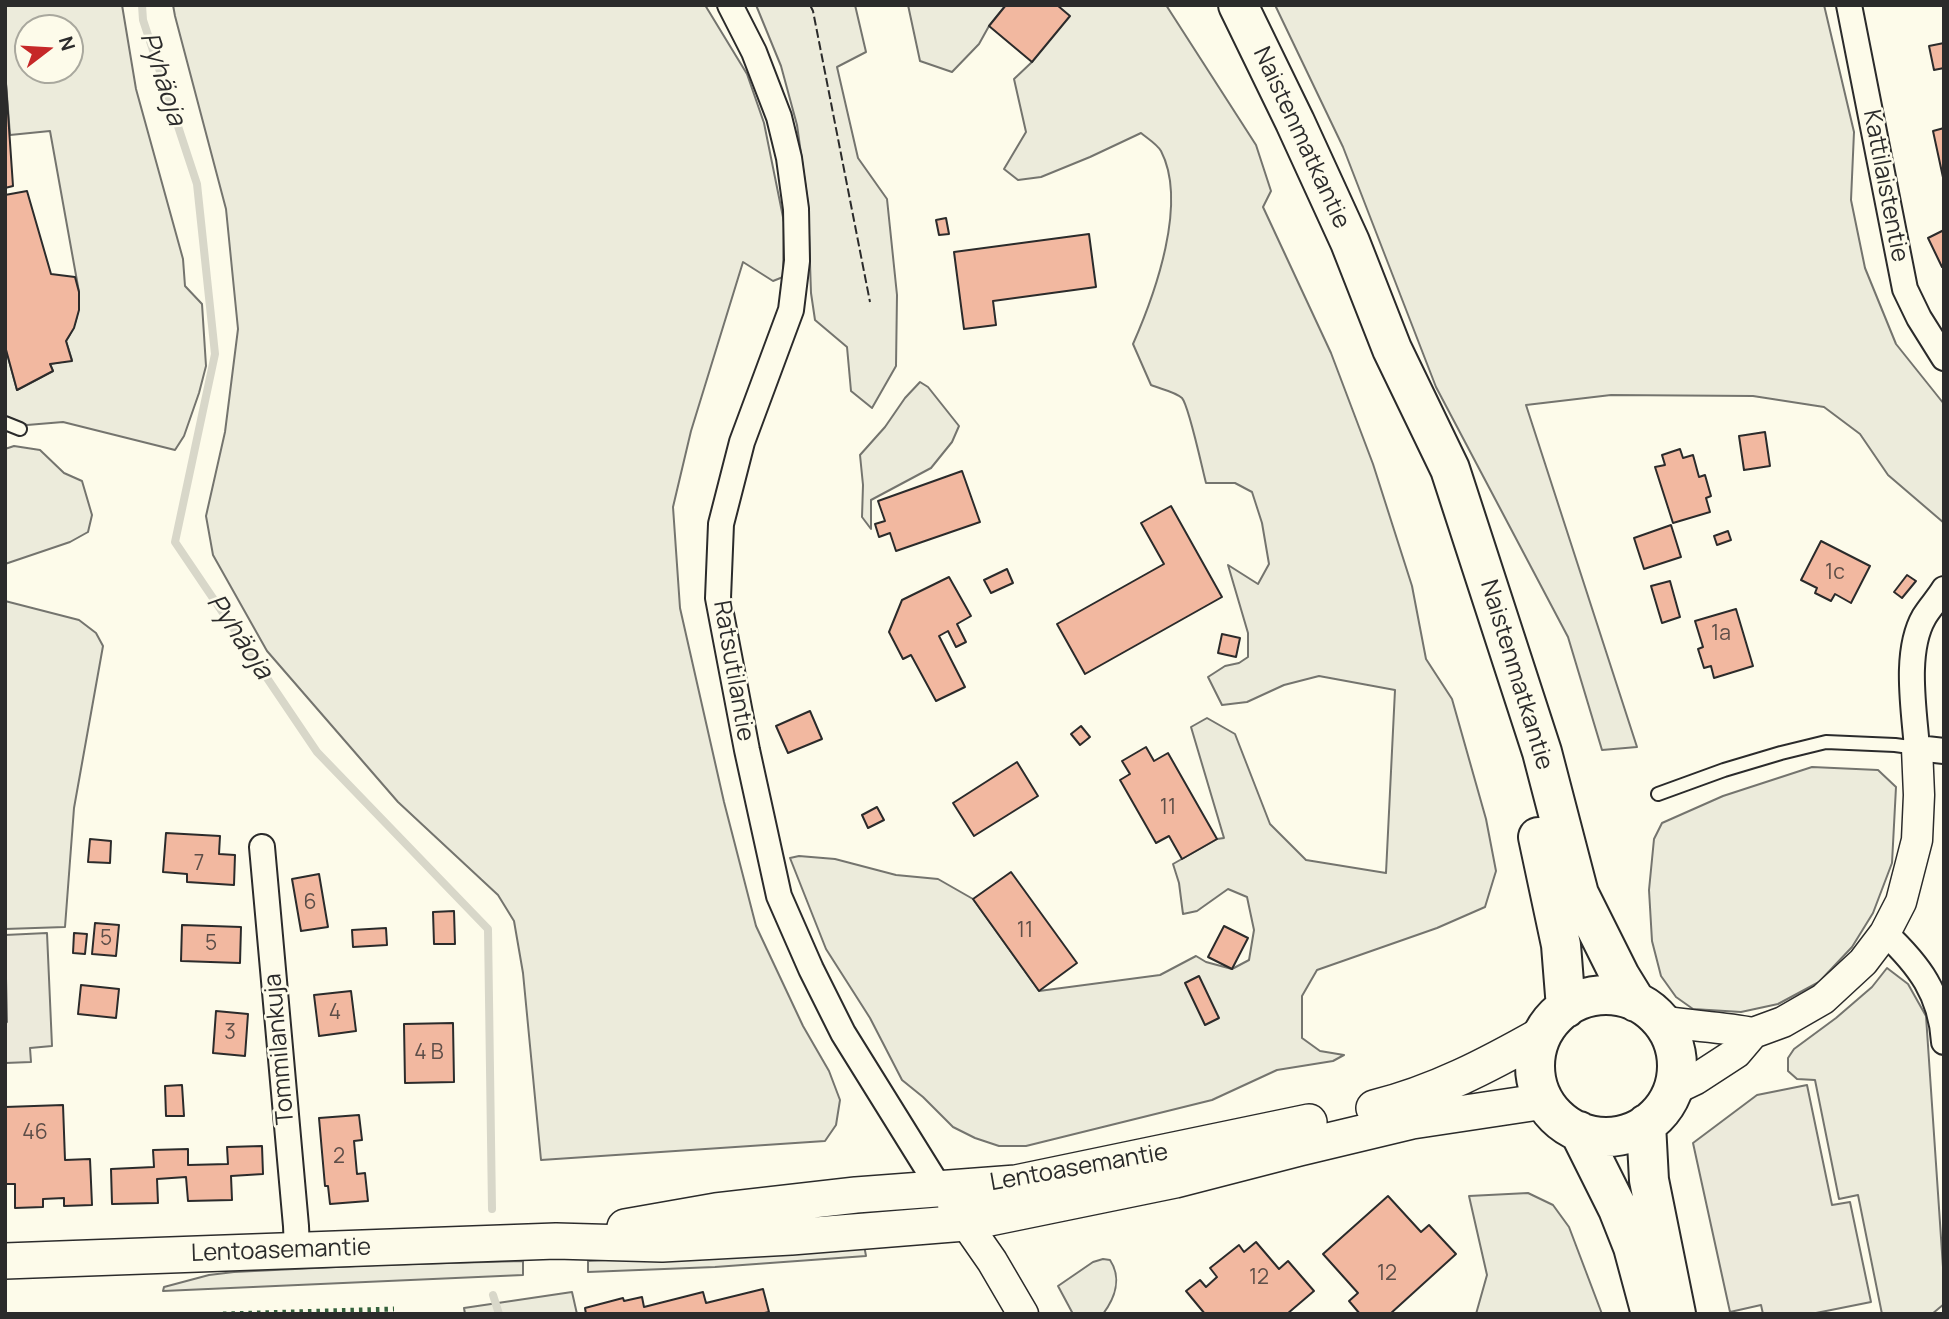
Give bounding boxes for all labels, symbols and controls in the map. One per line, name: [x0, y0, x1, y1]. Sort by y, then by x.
north arrow: [14, 14, 84, 84]
water label: Pyhäoja: [132, 29, 192, 129]
text: N: [53, 33, 82, 54]
street label: Naistenmatkantie: [1246, 43, 1356, 233]
street label: Kattilaistentie: [1856, 107, 1914, 265]
house number: 1c: [1825, 560, 1845, 586]
street label: Naistenmatkantie: [1473, 577, 1559, 773]
water label: Pyhäoja: [199, 589, 279, 685]
street label: Ratsutilantie: [706, 598, 760, 744]
house number: 1a: [1711, 621, 1731, 647]
house number: 11: [1160, 795, 1176, 821]
house number: 7: [194, 851, 204, 877]
house number: 6: [303, 890, 317, 916]
house number: 11: [1017, 918, 1033, 944]
house number: 5: [100, 926, 112, 952]
house number: 5: [205, 931, 217, 957]
street label: Tommilankuja: [259, 972, 301, 1126]
house number: 4: [329, 1000, 341, 1026]
house number: 3: [224, 1020, 236, 1046]
house number: 4 B: [414, 1040, 444, 1066]
house number: 46: [22, 1120, 48, 1146]
street label: Lentoasemantie: [988, 1138, 1170, 1198]
house number: 2: [333, 1144, 345, 1170]
street label: Lentoasemantie: [190, 1233, 372, 1269]
house number: 12: [1377, 1261, 1397, 1287]
house number: 12: [1249, 1265, 1269, 1291]

